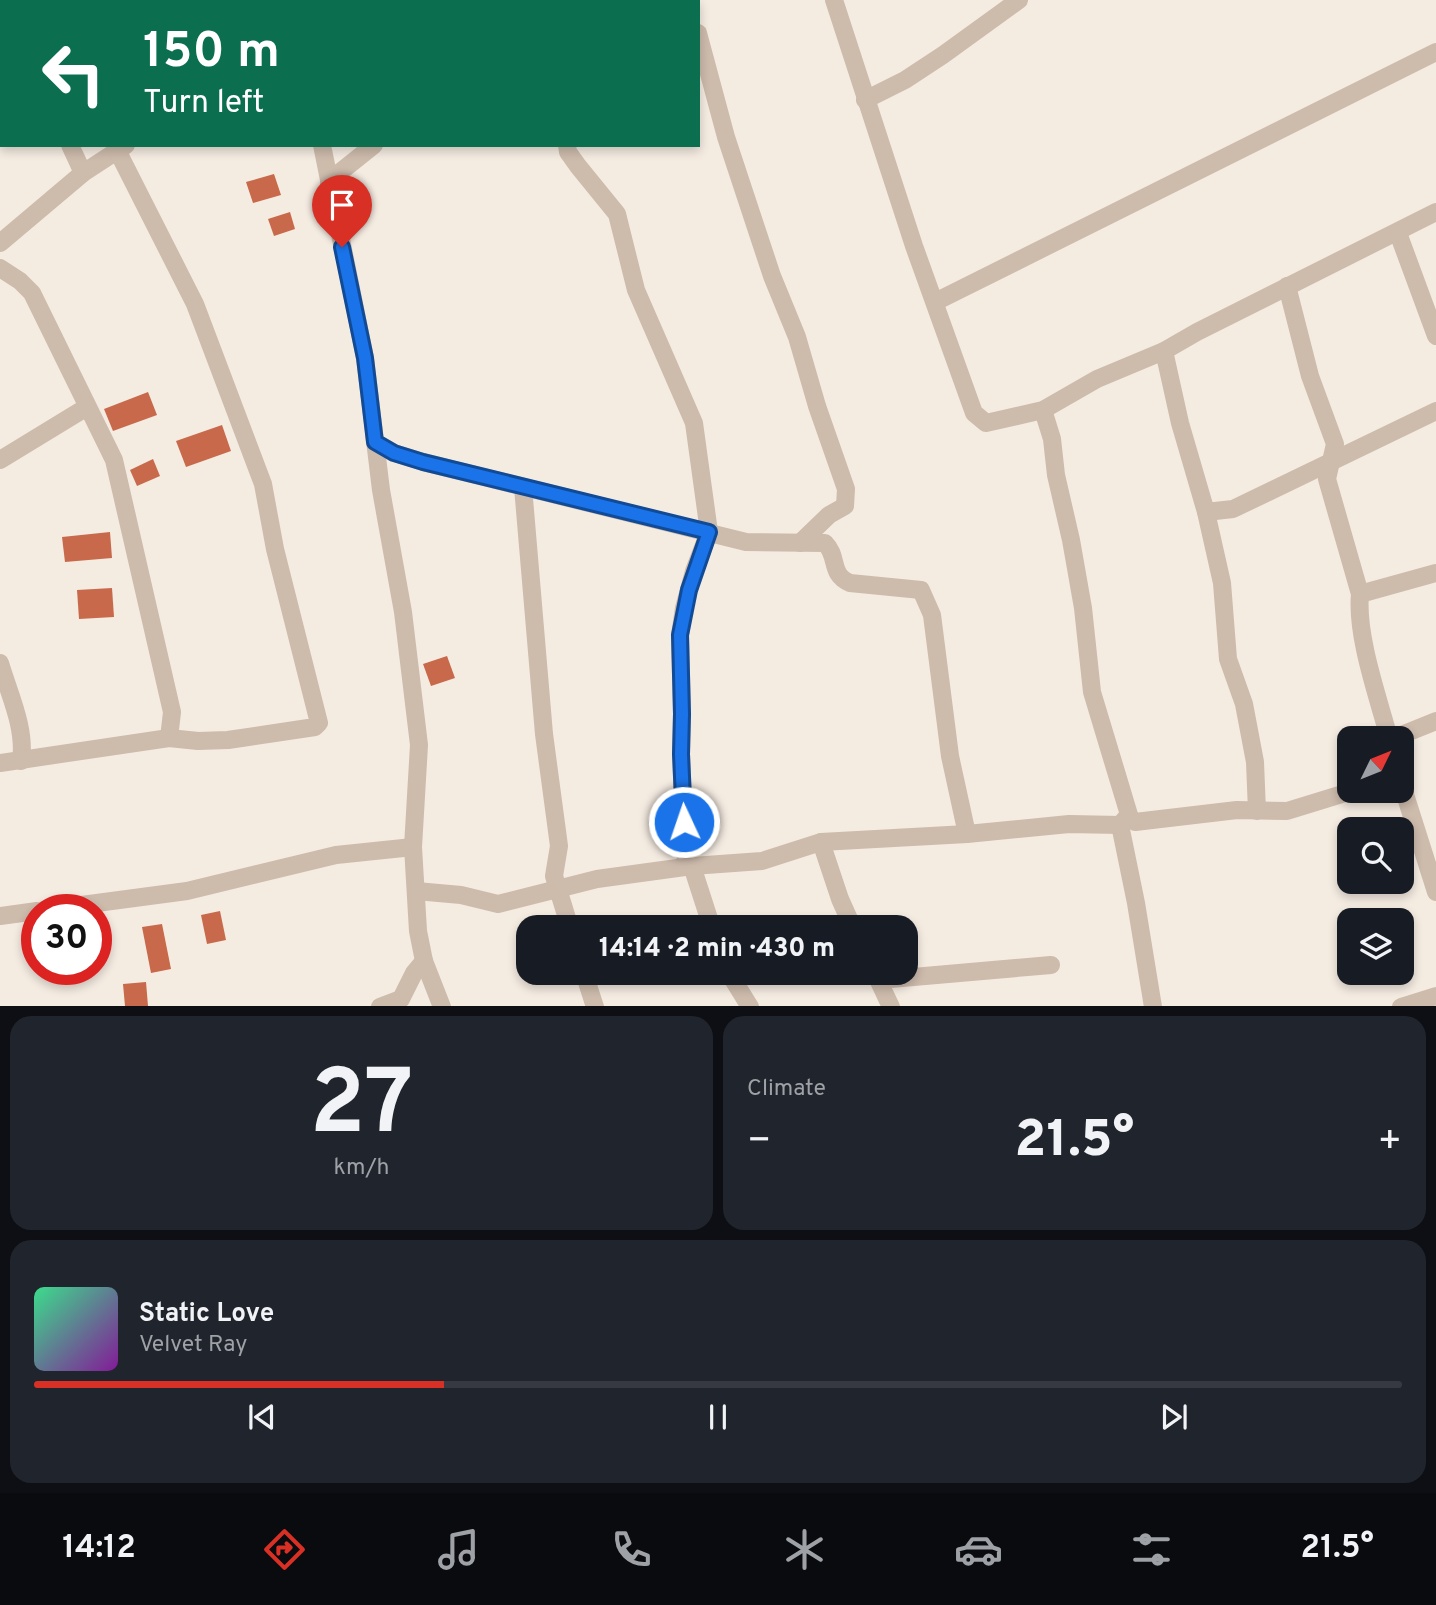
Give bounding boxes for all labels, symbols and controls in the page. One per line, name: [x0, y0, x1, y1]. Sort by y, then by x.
text: 150 m: [143, 23, 280, 85]
icon: left: [28, 28, 119, 119]
text: Turn left: [143, 84, 264, 124]
pin: [312, 175, 372, 247]
icon: arrive: [323, 186, 361, 224]
north arrow: [1337, 726, 1414, 803]
map controls: [1337, 726, 1414, 985]
position arrow: [647, 785, 721, 859]
button: search: [1337, 817, 1414, 894]
speed limit sign: 30: [21, 894, 112, 985]
button: layers: [1337, 908, 1414, 985]
text: 14:14 · 2 min · 430 m: [599, 933, 835, 966]
text: 27: [310, 1051, 413, 1166]
text: Climate: [747, 1075, 826, 1104]
text: 21.5°: [1015, 1109, 1134, 1175]
text: −: [747, 1118, 772, 1167]
text: +: [1377, 1118, 1402, 1167]
text: km/h: [334, 1154, 389, 1183]
text: Static Love: [139, 1298, 274, 1331]
text: Velvet Ray: [139, 1331, 247, 1360]
icon: previous: [243, 1398, 281, 1436]
icon: pause: [699, 1398, 737, 1436]
icon: next: [1155, 1398, 1193, 1436]
icon: directions: [260, 1525, 309, 1574]
icon: music: [434, 1525, 483, 1574]
icon: phone: [607, 1525, 656, 1574]
icon: climate: [780, 1525, 829, 1574]
icon: car: [954, 1525, 1003, 1574]
icon: filters: [1127, 1525, 1176, 1574]
text: 14:12: [62, 1529, 136, 1569]
text: 21.5°: [1301, 1529, 1374, 1569]

